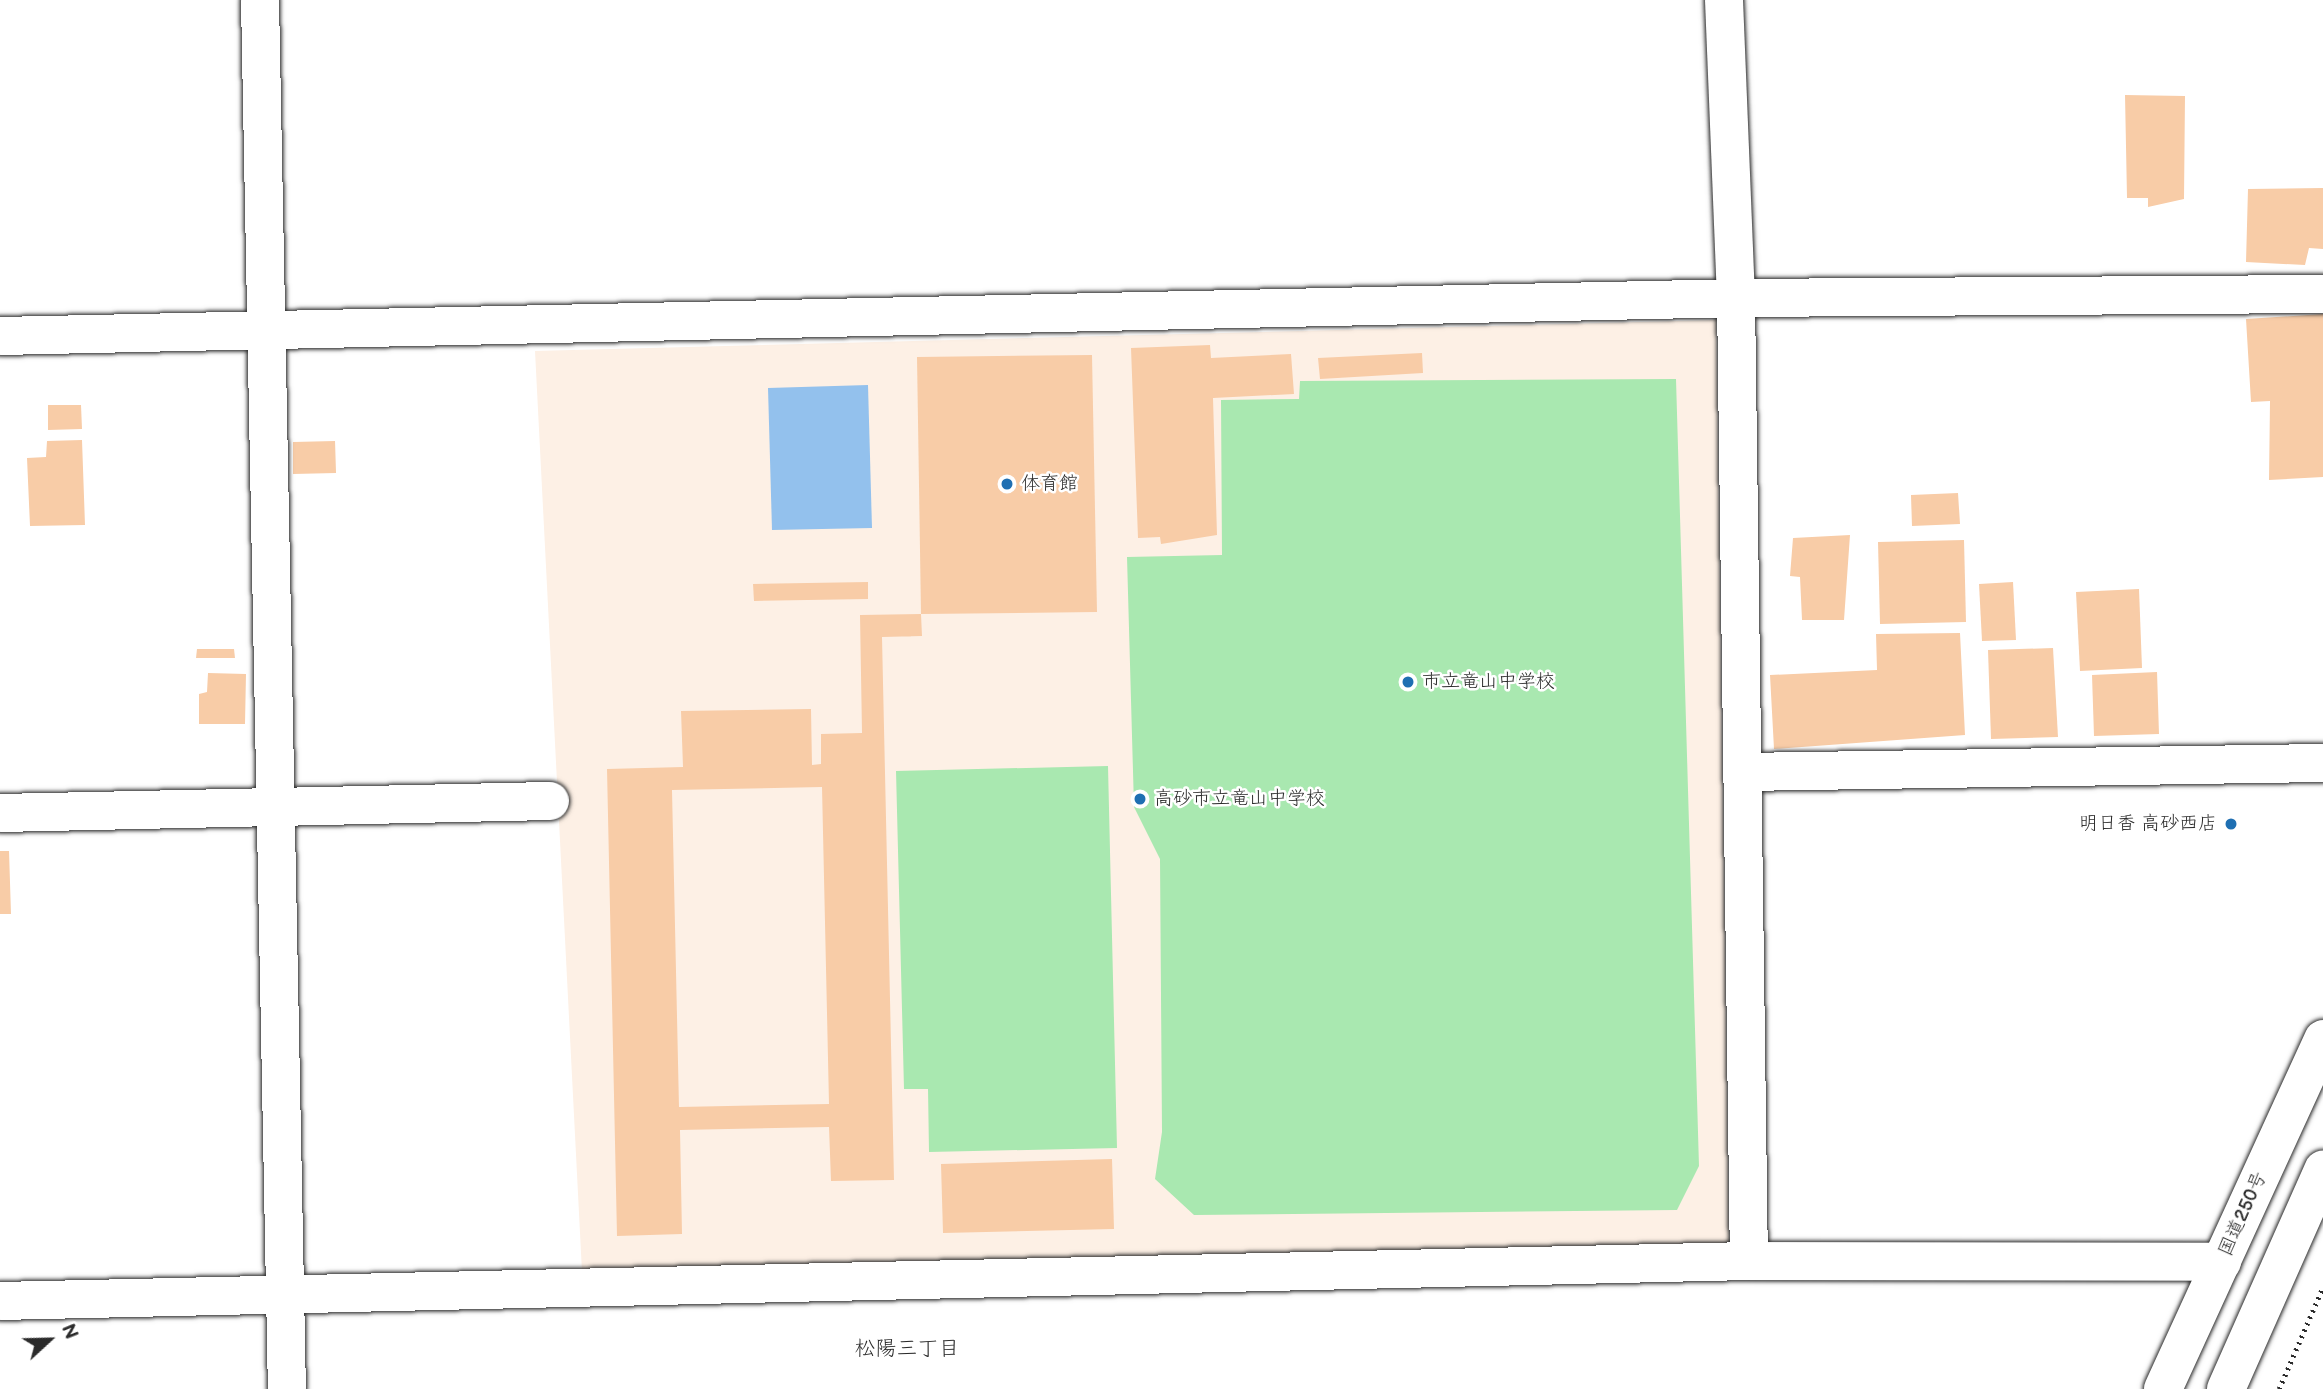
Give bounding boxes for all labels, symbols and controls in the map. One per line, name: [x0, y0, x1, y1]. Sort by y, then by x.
place label: 体育館: [1021, 473, 1078, 495]
marker: 体育館: [999, 476, 1015, 492]
place label: 市立竜山中学校: [1422, 671, 1555, 693]
marker: 市立竜山中学校: [1400, 674, 1416, 690]
place label: 高砂市立竜山中学校: [1154, 788, 1325, 810]
marker: 高砂市立竜山中学校: [1132, 791, 1148, 807]
place label: 明日香 高砂西店: [2079, 813, 2217, 835]
marker: 明日香 高砂西店: [2223, 816, 2239, 832]
street label: 国道250号: [2214, 1168, 2272, 1260]
north arrow: [14, 1305, 84, 1375]
text: N: [56, 1321, 82, 1343]
district label: 松陽三丁目: [855, 1336, 959, 1362]

